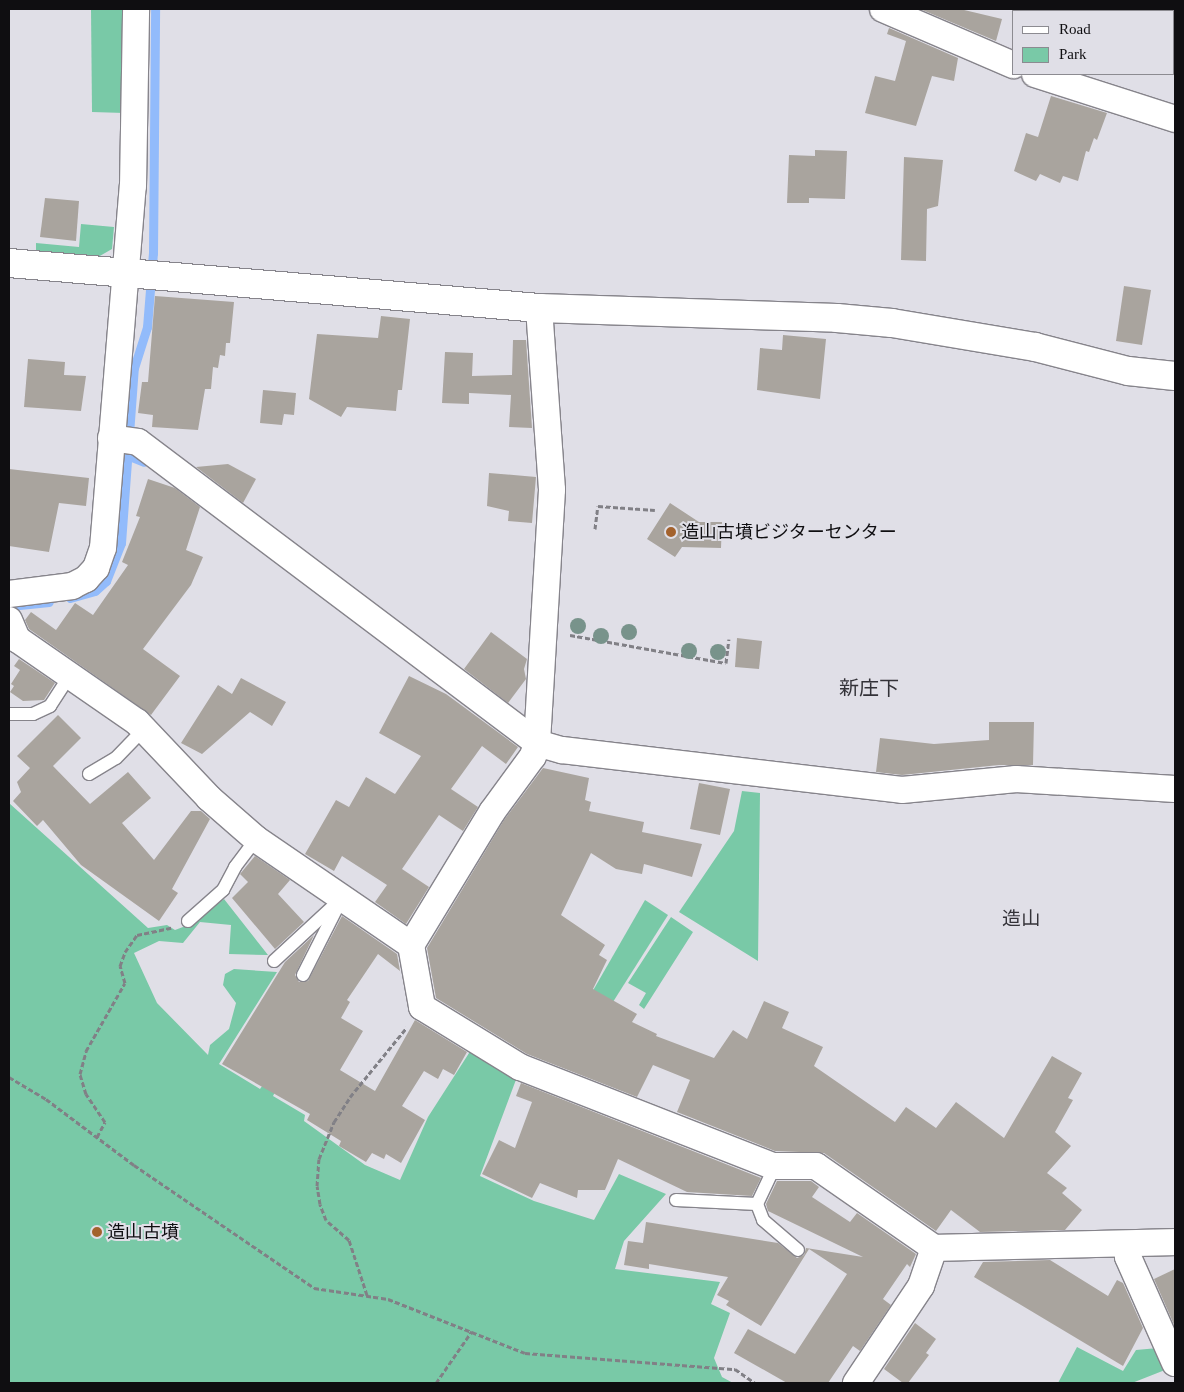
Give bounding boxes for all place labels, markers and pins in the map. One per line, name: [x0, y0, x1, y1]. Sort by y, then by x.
place label: 造山古墳ビジターセンター: [681, 521, 897, 543]
marker: 造山古墳ビジターセンター: [665, 526, 677, 538]
place label: 造山古墳: [107, 1221, 179, 1243]
marker: 造山古墳: [91, 1226, 103, 1238]

